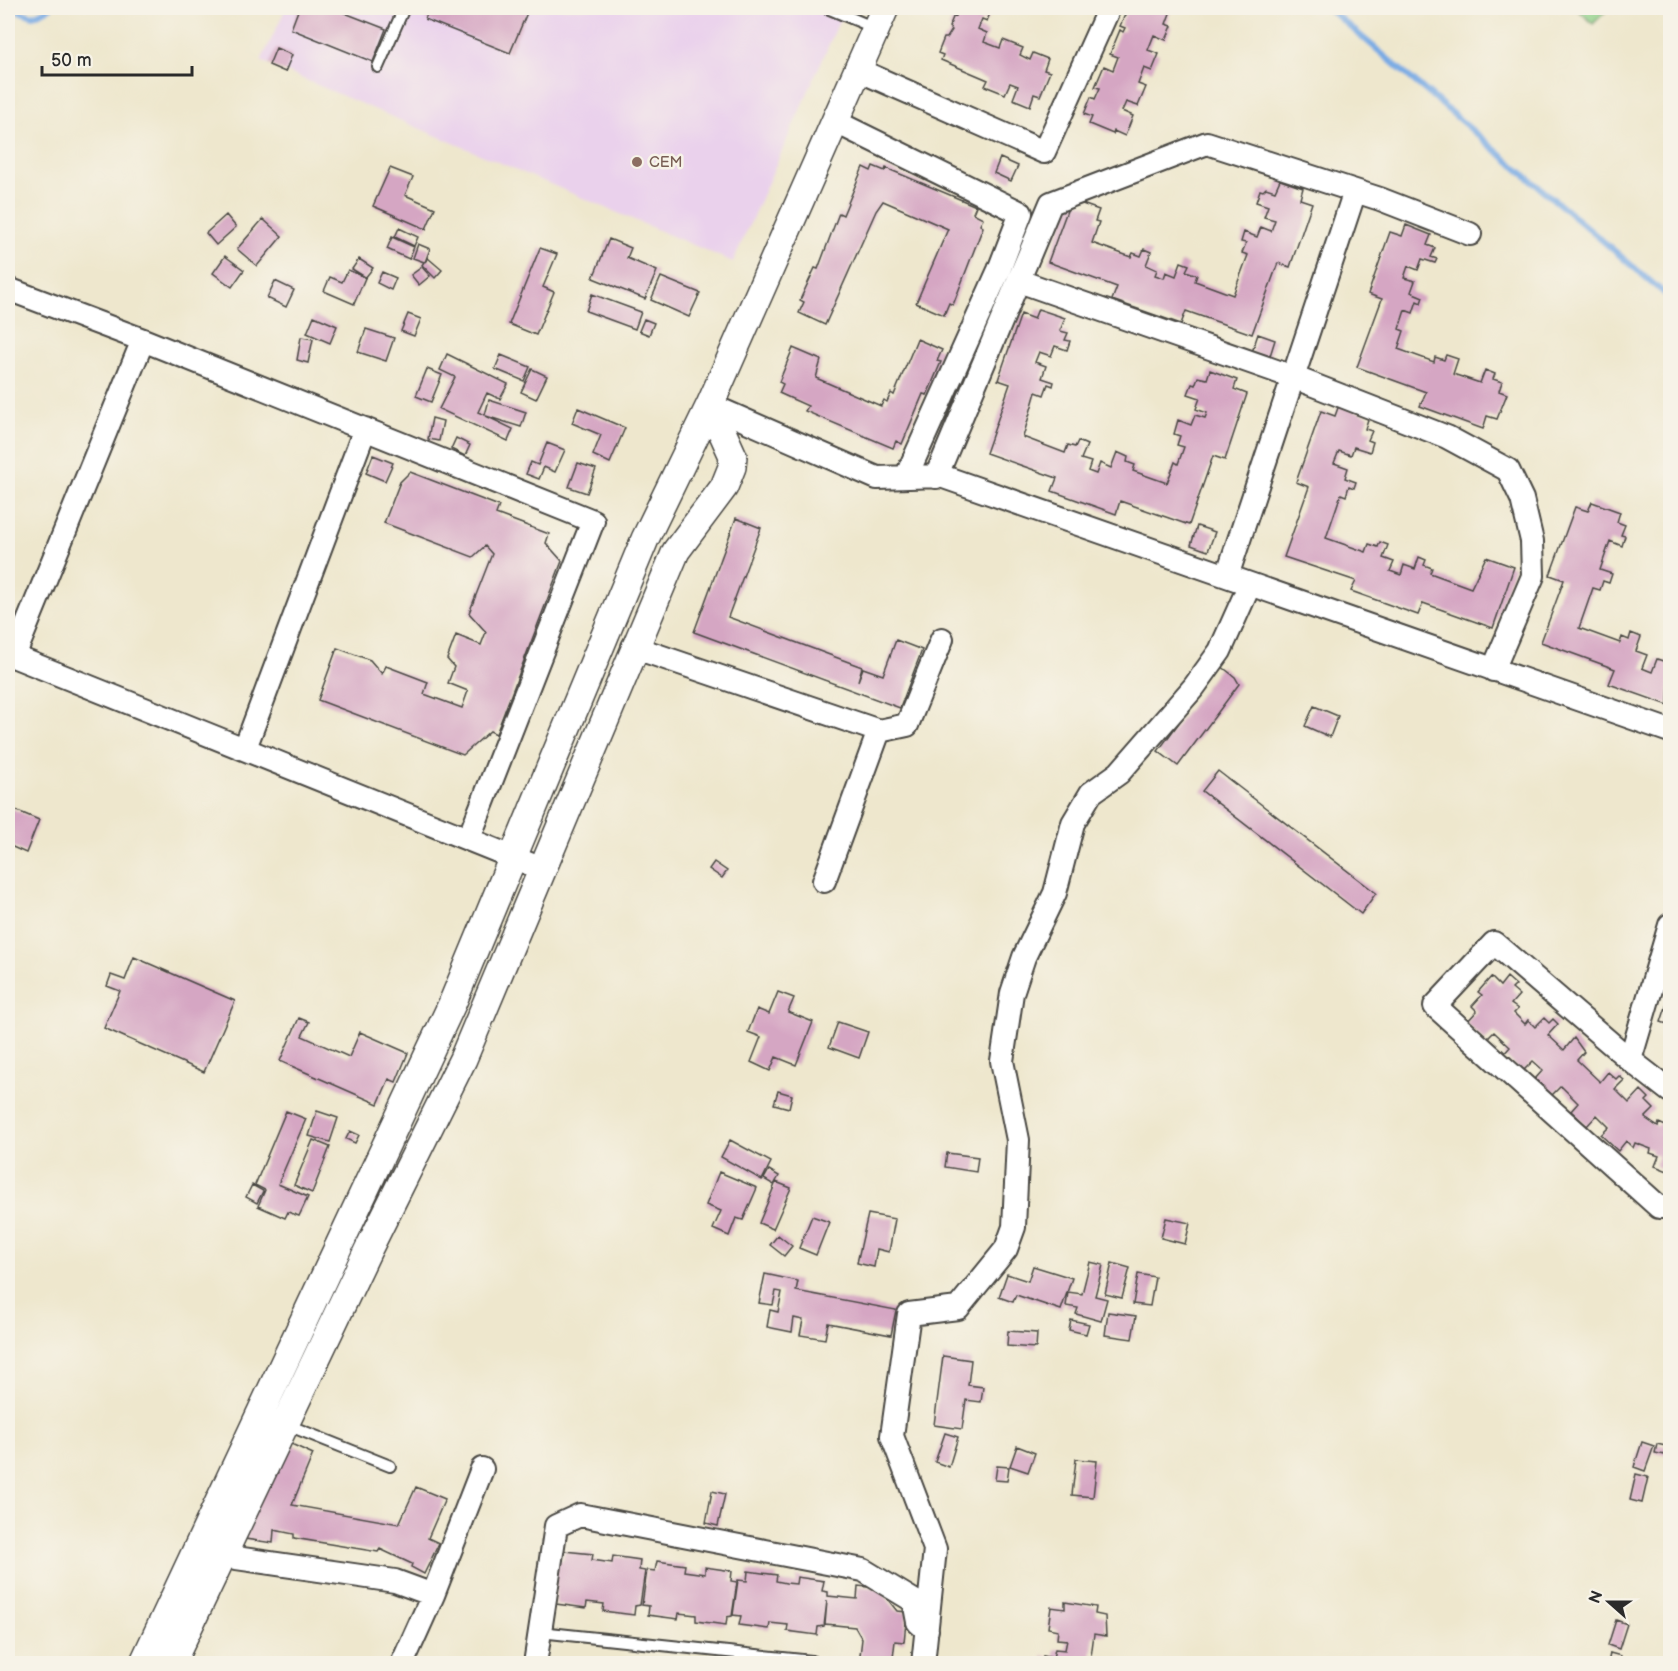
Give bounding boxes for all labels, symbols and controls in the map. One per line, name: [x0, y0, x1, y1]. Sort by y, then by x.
scale bar: [42, 39, 192, 77]
text: 50 m: [51, 50, 92, 71]
place label: CEM: [649, 153, 683, 172]
marker: CEM: [630, 155, 644, 169]
north arrow: [1579, 1572, 1639, 1632]
text: N: [1585, 1588, 1607, 1606]

